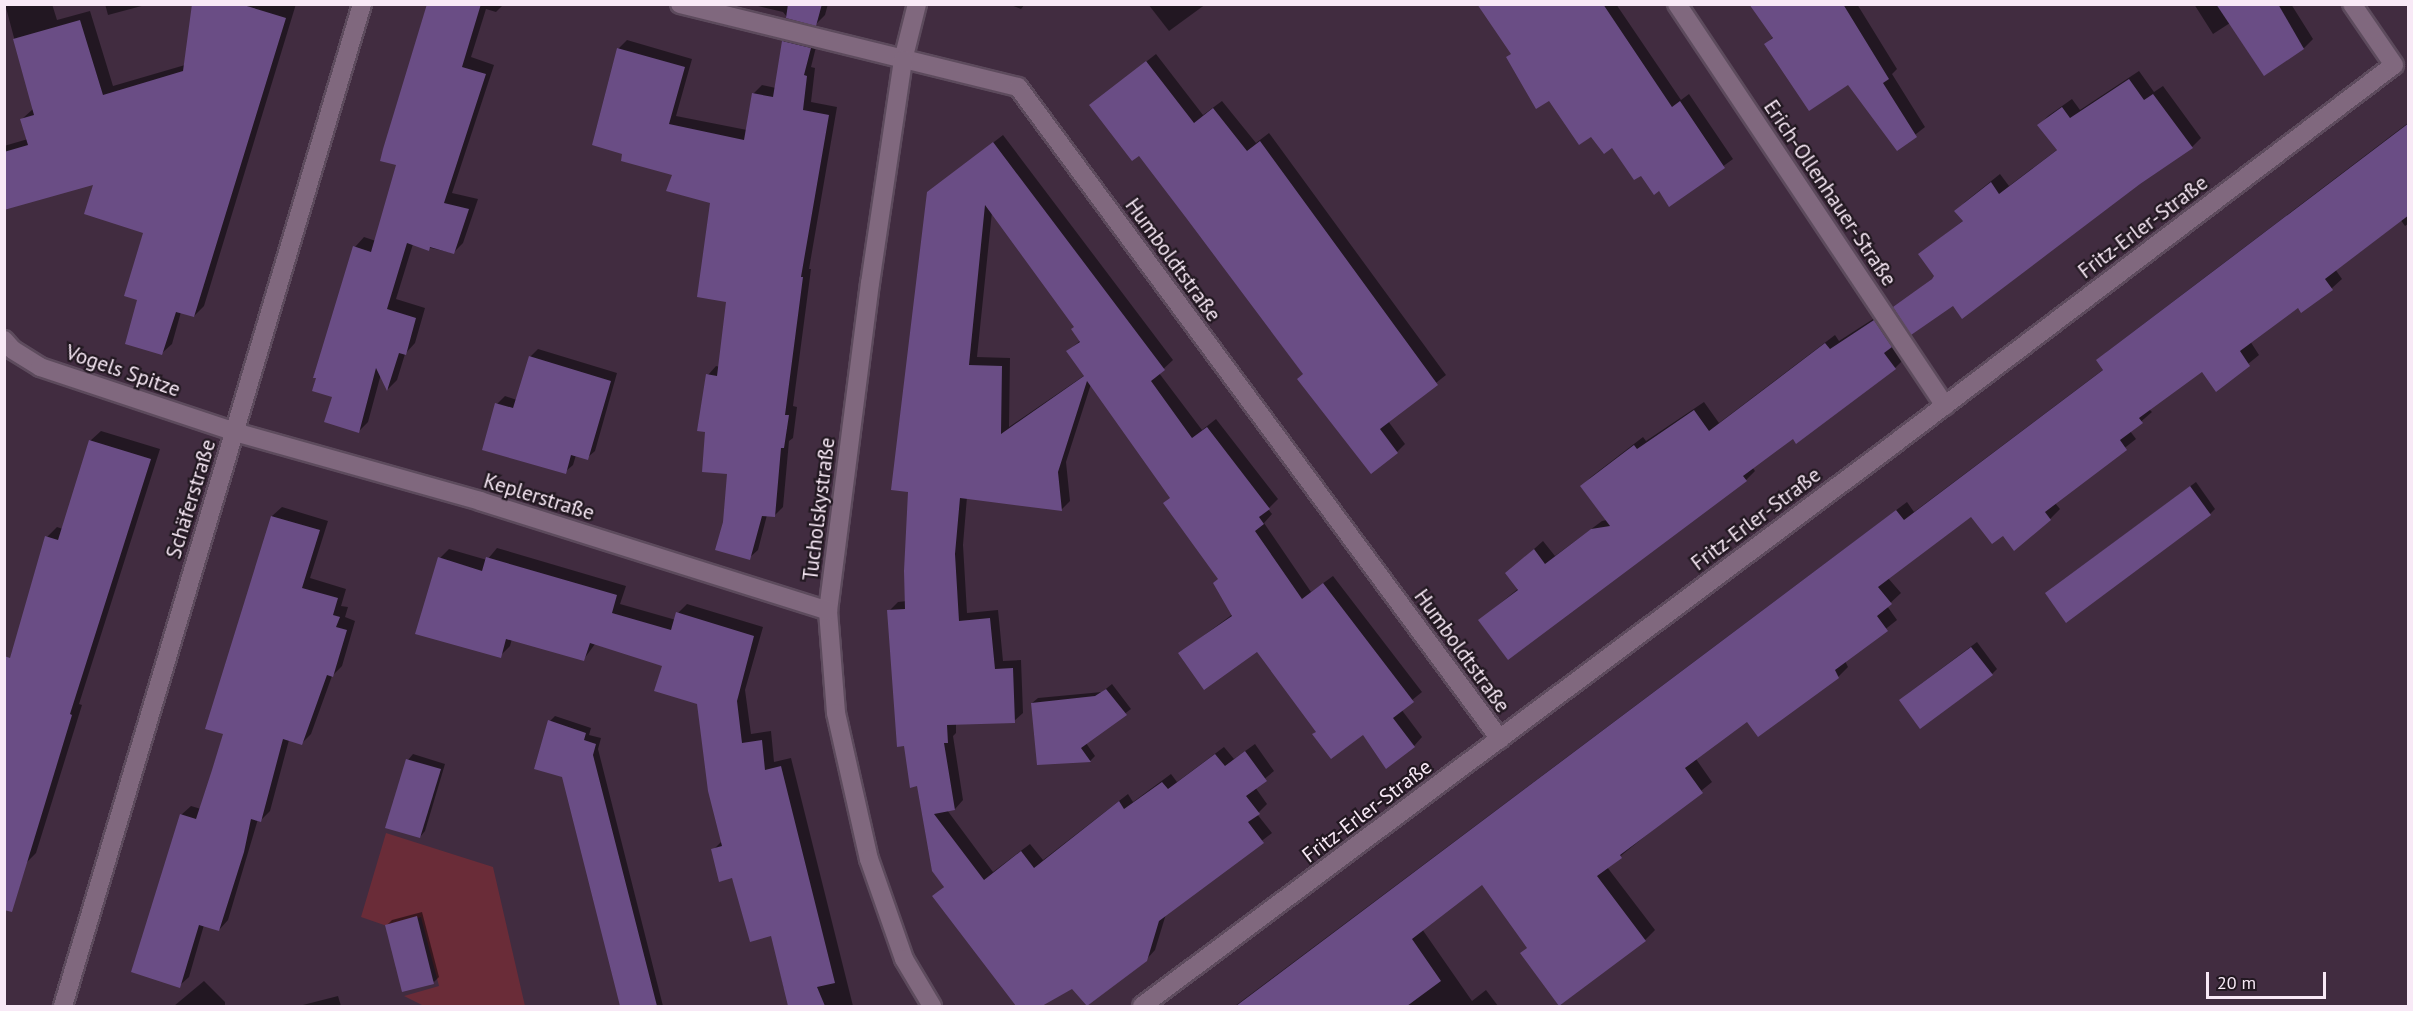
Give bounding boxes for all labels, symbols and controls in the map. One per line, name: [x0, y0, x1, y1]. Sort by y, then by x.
street label: Erich-Ollenhauer-Straße: [1758, 95, 1902, 291]
street label: Fritz-Erler-Straße: [2073, 170, 2213, 284]
street label: Humboldtstraße: [1120, 193, 1226, 327]
street label: Vogels Spitze: [62, 340, 184, 402]
street label: Schäferstraße: [161, 436, 221, 562]
street label: Tucholskystraße: [798, 436, 840, 582]
street label: Fritz-Erler-Straße: [1686, 462, 1826, 576]
street label: Keplerstraße: [481, 468, 597, 526]
street label: Humboldtstraße: [1409, 584, 1515, 718]
street label: Fritz-Erler-Straße: [1297, 754, 1437, 868]
scale bar: [2209, 960, 2329, 998]
text: 20 m: [2217, 971, 2256, 994]

